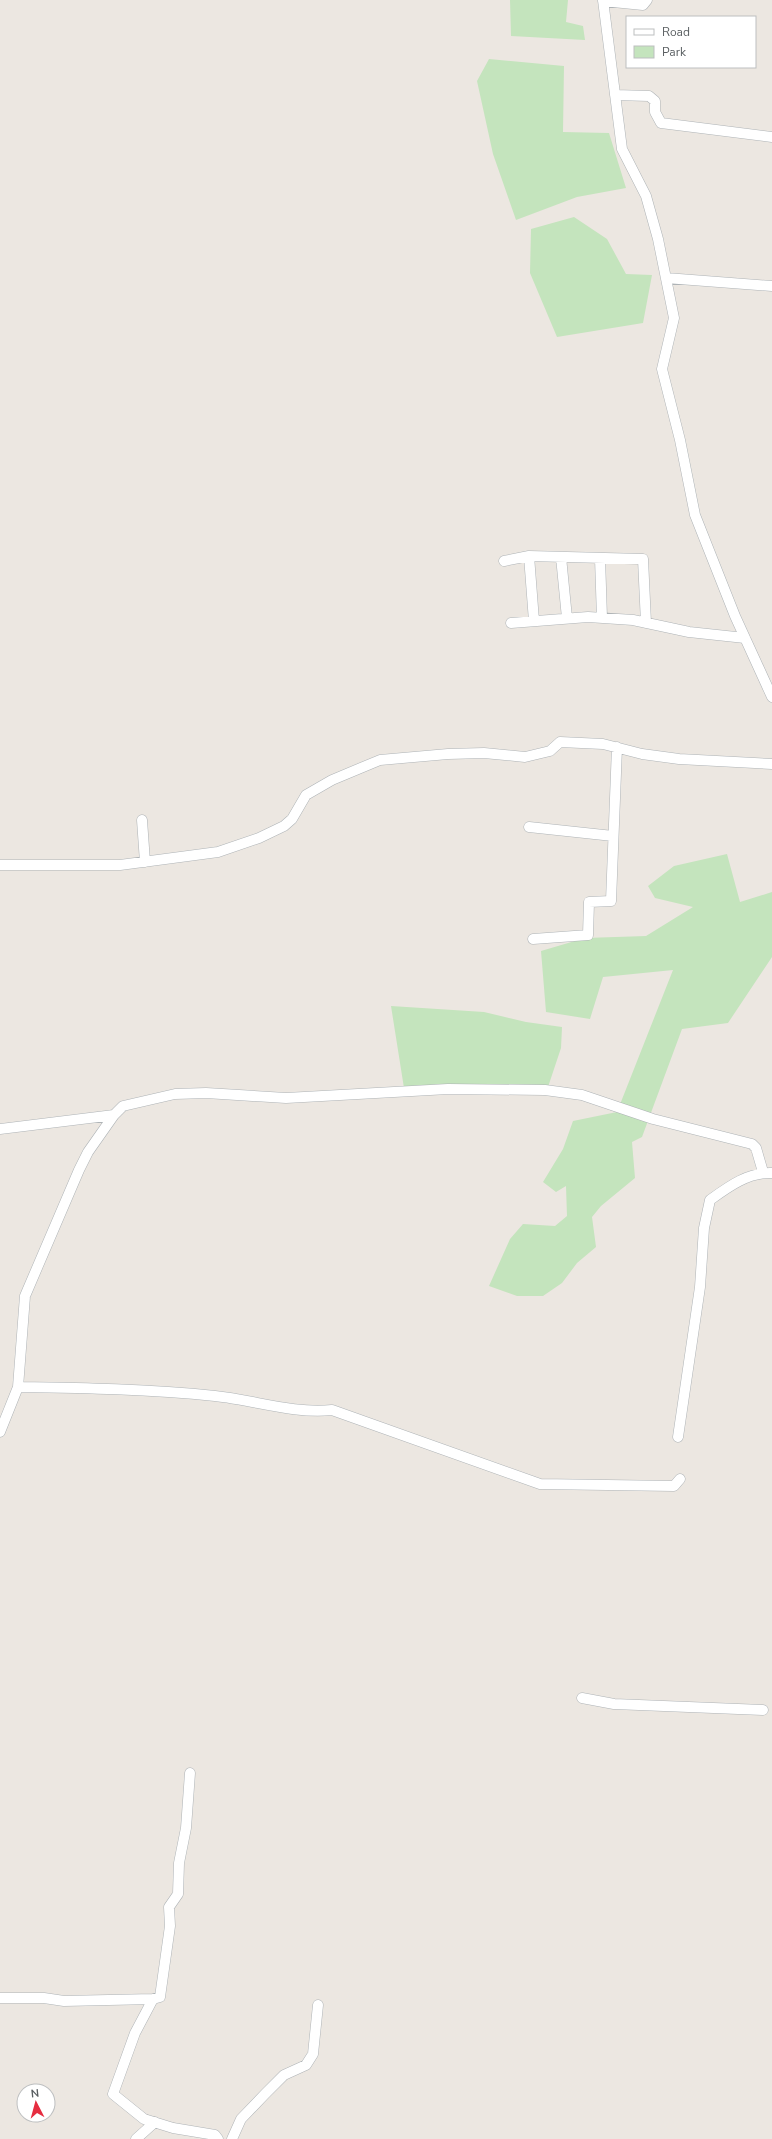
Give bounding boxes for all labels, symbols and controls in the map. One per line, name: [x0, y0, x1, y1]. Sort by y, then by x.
legend: [626, 16, 756, 68]
text: Road: [662, 24, 690, 40]
text: Park: [662, 44, 687, 60]
north arrow: [16, 2083, 56, 2123]
text: N: [30, 2086, 40, 2101]

